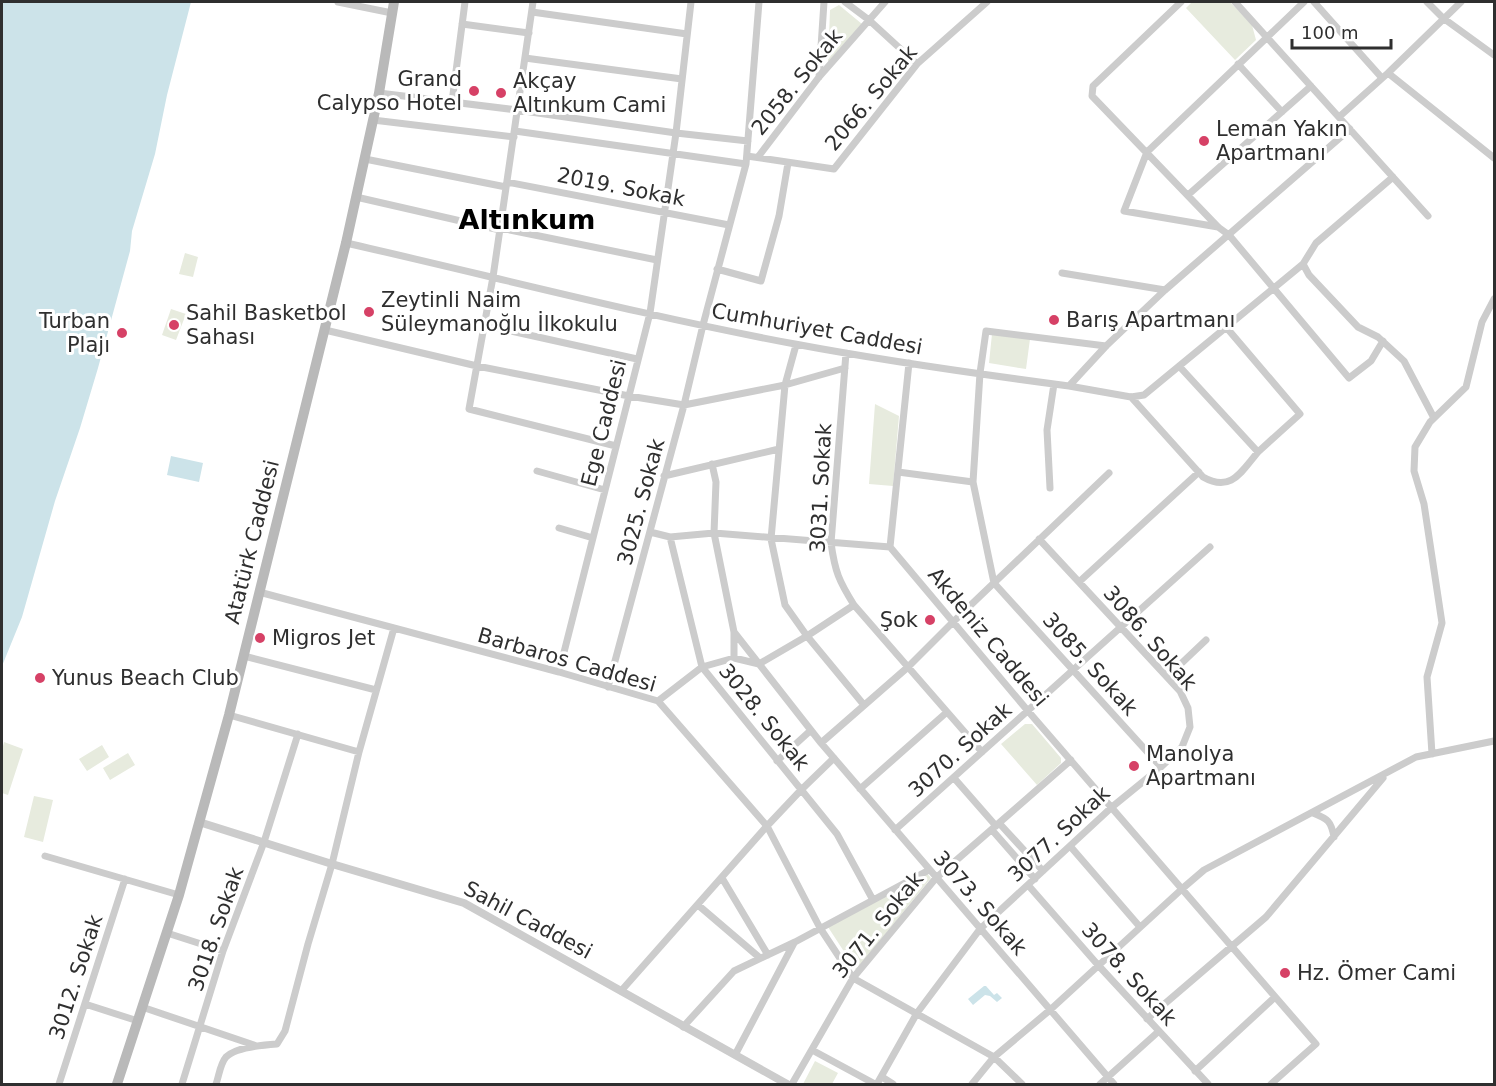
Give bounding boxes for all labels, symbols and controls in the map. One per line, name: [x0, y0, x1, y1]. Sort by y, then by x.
scale bar: [1292, 12, 1391, 50]
text: 100 m: [1301, 22, 1359, 43]
street label: 2058. Sokak: [747, 23, 848, 140]
street label: 2066. Sokak: [820, 40, 922, 155]
place label: Grand Calypso Hotel: [317, 67, 462, 115]
place label: Akçay Altınkum Cami: [513, 69, 666, 117]
marker: Grand Calypso Hotel: [467, 84, 481, 98]
marker: Akçay Altınkum Cami: [494, 86, 508, 100]
place label: Leman Yakın Apartmanı: [1216, 117, 1348, 165]
marker: Leman Yakın Apartmanı: [1197, 134, 1211, 148]
street label: 2019. Sokak: [555, 163, 688, 211]
district label: Altınkum: [459, 204, 595, 235]
place label: Zeytinli Naim Süleymanoğlu İlkokulu: [381, 288, 618, 336]
street label: Cumhuriyet Caddesi: [710, 299, 924, 359]
place label: Sahil Basketbol Sahası: [186, 301, 347, 349]
marker: Zeytinli Naim Süleymanoğlu İlkokulu: [362, 305, 376, 319]
place label: Barış Apartmanı: [1066, 308, 1235, 332]
place label: Turban Plajı: [38, 309, 110, 357]
marker: Barış Apartmanı: [1047, 313, 1061, 327]
marker: Sahil Basketbol Sahası: [167, 318, 181, 332]
marker: Turban Plajı: [115, 326, 129, 340]
street label: Ege Caddesi: [577, 357, 631, 489]
street label: 3031. Sokak: [806, 422, 836, 553]
street label: 3025. Sokak: [613, 435, 670, 568]
street label: Atatürk Caddesi: [220, 458, 284, 626]
street label: Akdeniz Caddesi: [923, 563, 1053, 711]
street label: 3086. Sokak: [1098, 581, 1202, 695]
place label: Şok: [880, 608, 919, 632]
street label: 3085. Sokak: [1038, 608, 1143, 721]
marker: Şok: [923, 613, 937, 627]
street label: Barbaros Caddesi: [475, 623, 659, 697]
place label: Migros Jet: [272, 626, 375, 650]
marker: Migros Jet: [253, 631, 267, 645]
street label: 3028. Sokak: [714, 659, 815, 776]
place label: Yunus Beach Club: [51, 666, 239, 690]
marker: Yunus Beach Club: [33, 671, 47, 685]
street label: 3070. Sokak: [904, 697, 1017, 802]
place label: Manolya Apartmanı: [1146, 742, 1256, 790]
marker: Manolya Apartmanı: [1127, 759, 1141, 773]
street label: 3077. Sokak: [1003, 780, 1115, 887]
street label: 3073. Sokak: [928, 846, 1032, 960]
street label: 3018. Sokak: [184, 863, 249, 994]
street label: 3071. Sokak: [828, 866, 929, 983]
street label: Sahil Caddesi: [460, 876, 596, 964]
street label: 3012. Sokak: [45, 911, 108, 1042]
street label: 3078. Sokak: [1077, 918, 1182, 1031]
place label: Hz. Ömer Cami: [1297, 960, 1456, 985]
marker: Hz. Ömer Cami: [1278, 966, 1292, 980]

